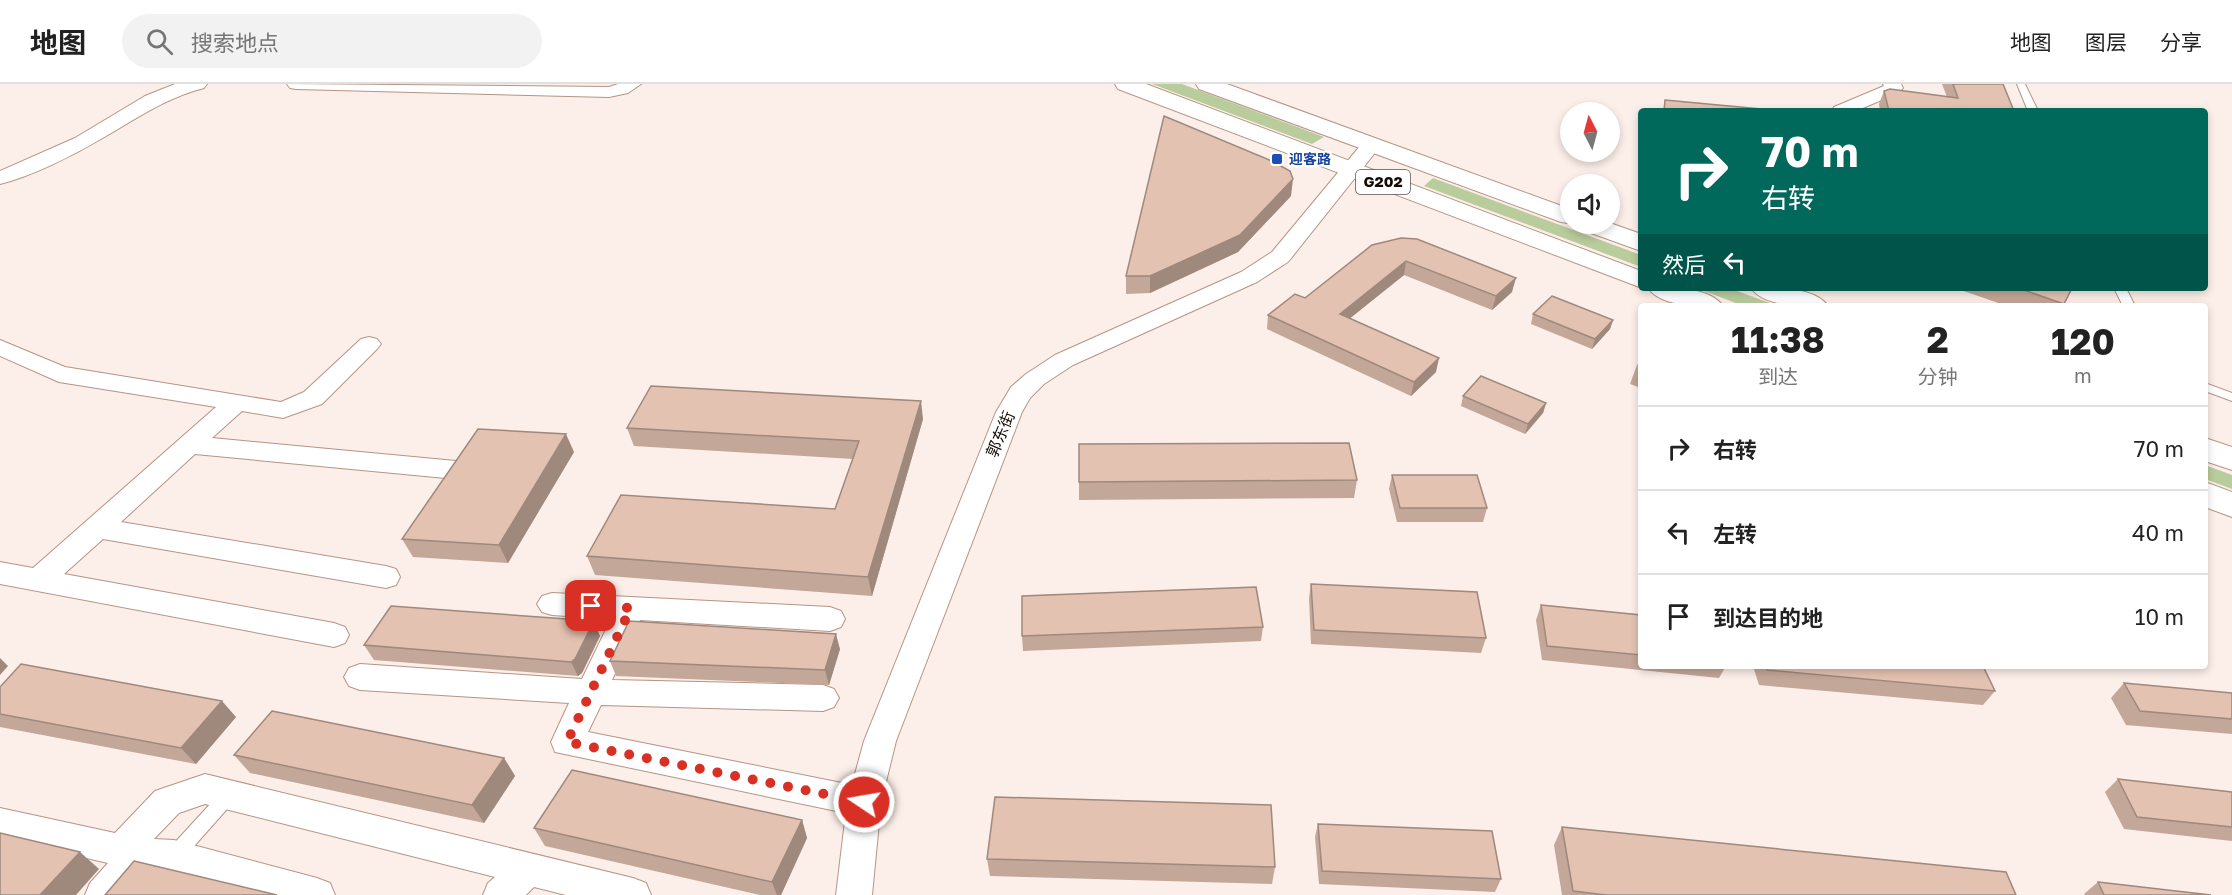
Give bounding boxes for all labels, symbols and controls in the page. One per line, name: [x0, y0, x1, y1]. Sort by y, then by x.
search box: [122, 14, 542, 68]
icon: search: [143, 25, 176, 58]
text: 地图: [30, 26, 86, 59]
text: 搜索地点: [191, 29, 279, 56]
text: 地图: [2010, 29, 2052, 55]
text: 图层: [2085, 29, 2127, 55]
text: 分享: [2160, 29, 2202, 55]
north arrow: [1560, 102, 1620, 162]
map controls: [1560, 102, 1620, 234]
text: 70 m: [1761, 126, 1858, 176]
icon: right: [1662, 132, 1740, 210]
place label: 迎客路: [1289, 150, 1331, 167]
marker: 迎客路: [1270, 152, 1284, 166]
road number: G202: [1356, 170, 1410, 194]
button: sound: [1560, 174, 1620, 234]
text: 右转: [1761, 182, 1815, 214]
icon: left: [1718, 246, 1751, 279]
text: 然后: [1662, 251, 1706, 278]
text: 11:38: [1731, 318, 1825, 361]
text: 2: [1927, 318, 1949, 361]
text: 120: [2051, 320, 2115, 363]
text: m: [2074, 363, 2092, 387]
text: 到达: [1758, 364, 1798, 388]
text: 分钟: [1918, 364, 1958, 388]
street label: 郭东街: [981, 408, 1019, 460]
icon: right: [1662, 432, 1695, 465]
text: 70 m: [2134, 435, 2184, 462]
text: 右转: [1713, 436, 1757, 463]
icon: left: [1662, 516, 1695, 549]
text: 40 m: [2132, 519, 2184, 546]
text: 左转: [1713, 520, 1757, 547]
pin: [565, 580, 616, 631]
icon: arrive: [574, 589, 607, 622]
icon: arrive: [1662, 600, 1695, 633]
text: 10 m: [2135, 603, 2184, 630]
text: 到达目的地: [1713, 604, 1823, 631]
position arrow: [832, 770, 896, 834]

